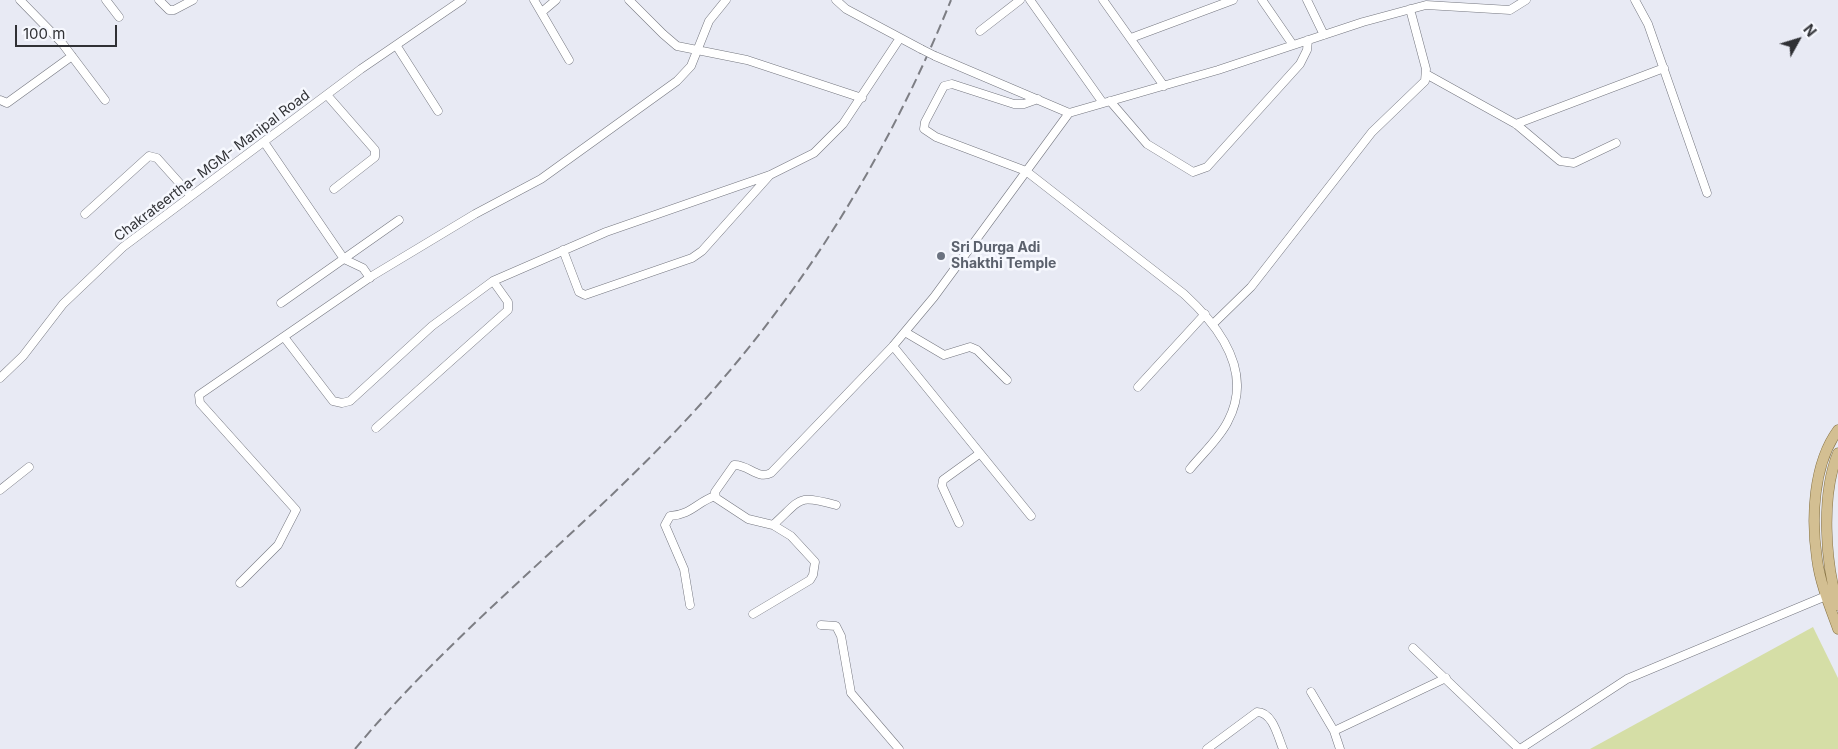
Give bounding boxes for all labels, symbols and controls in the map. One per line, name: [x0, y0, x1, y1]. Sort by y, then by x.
scale bar: [18, 15, 120, 47]
north arrow: [1773, 15, 1823, 65]
text: N: [1800, 21, 1820, 40]
text: 100 m: [23, 24, 65, 43]
street label: Chakrateertha- MGM- Manipal Road: [111, 87, 313, 245]
place label: Sri Durga Adi Shakthi Temple: [951, 240, 1056, 272]
marker: Sri Durga Adi Shakthi Temple: [935, 250, 947, 262]

